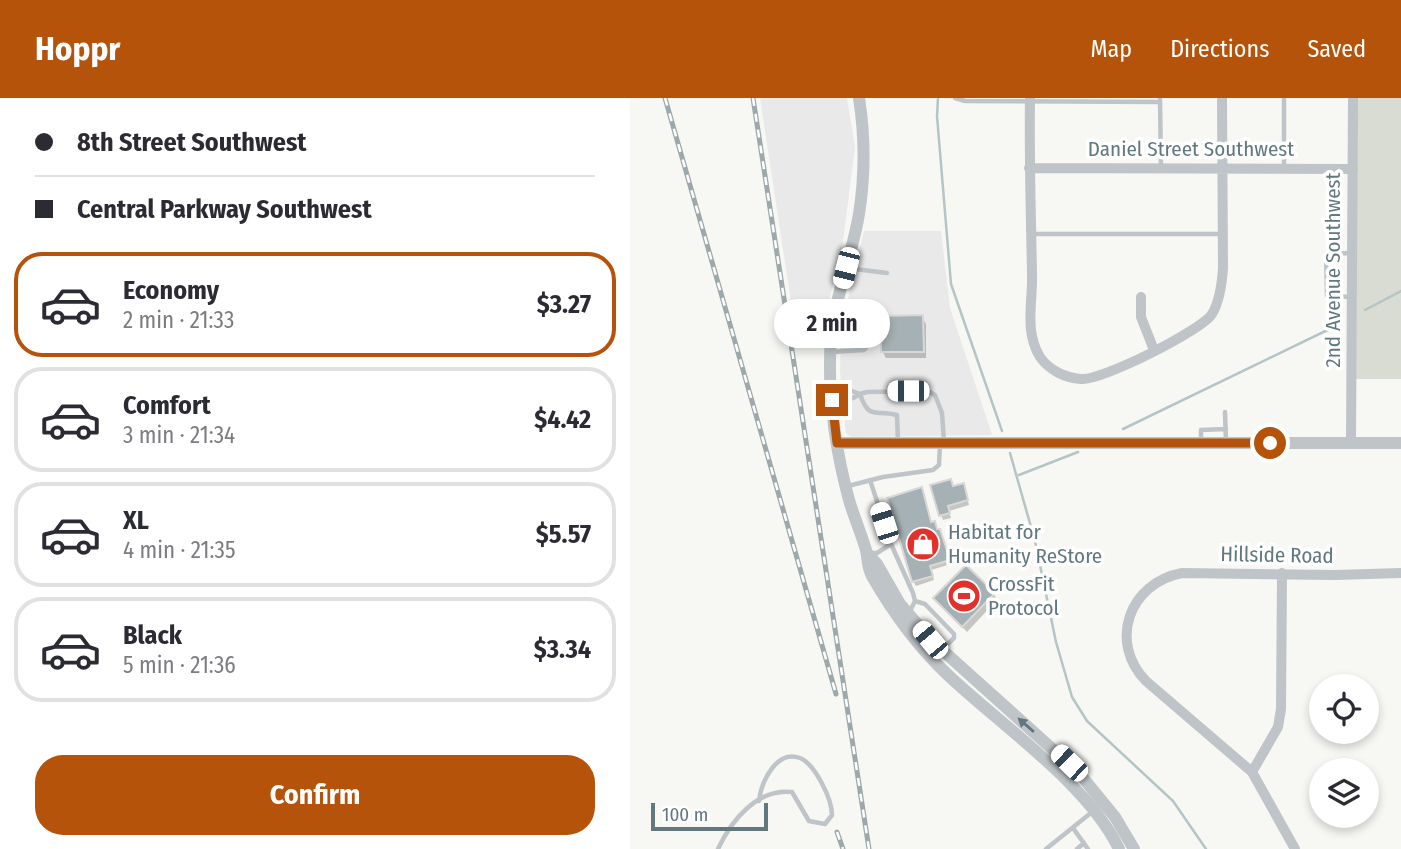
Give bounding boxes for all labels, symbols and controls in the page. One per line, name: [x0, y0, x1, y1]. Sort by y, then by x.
text: Hoppr: [35, 29, 120, 69]
text: Map: [1091, 35, 1132, 63]
text: Directions: [1170, 35, 1269, 63]
text: Saved: [1307, 35, 1366, 63]
text: 8th Street Southwest: [77, 127, 307, 158]
street label: Daniel Street Southwest: [1088, 136, 1294, 162]
street label: 2nd Avenue Southwest: [1320, 172, 1346, 367]
text: Central Parkway Southwest: [77, 194, 372, 225]
car: [831, 245, 862, 291]
icon: car: [39, 273, 102, 336]
text: Economy: [123, 275, 219, 306]
text: $3.27: [537, 289, 591, 320]
callout: 2 min: [774, 299, 890, 348]
text: 2 min · 21:33: [123, 306, 234, 334]
text: 2 min: [807, 309, 858, 337]
car: [888, 381, 930, 402]
route end: [816, 384, 848, 416]
icon: car: [39, 388, 102, 451]
text: Comfort: [123, 390, 211, 421]
text: $4.42: [534, 404, 591, 435]
text: 3 min · 21:34: [123, 421, 235, 449]
route start: [1254, 427, 1286, 459]
car: [868, 500, 901, 546]
icon: car: [39, 503, 102, 566]
text: XL: [123, 505, 149, 536]
text: $5.57: [536, 519, 591, 550]
place label: Habitat for Humanity ReStore: [948, 519, 1102, 569]
shop icon: Habitat for Humanity ReStore: [904, 525, 942, 563]
text: 4 min · 21:35: [123, 536, 235, 564]
street label: Hillside Road: [1220, 541, 1334, 569]
place label: CrossFit Protocol: [988, 571, 1060, 621]
sports icon: CrossFit Protocol: [945, 577, 983, 615]
car: [909, 617, 952, 663]
icon: car: [39, 618, 102, 681]
text: Black: [123, 620, 182, 651]
text: $3.34: [534, 634, 591, 665]
text: 5 min · 21:36: [123, 651, 236, 679]
map controls: [1309, 674, 1379, 828]
button: locate: [1309, 674, 1379, 744]
one-way arrow: [1018, 717, 1035, 733]
car: [1047, 741, 1092, 785]
button: Confirm: [35, 755, 595, 835]
button: layers: [1309, 758, 1379, 828]
scale bar: [651, 800, 768, 832]
text: 100 m: [662, 803, 708, 826]

